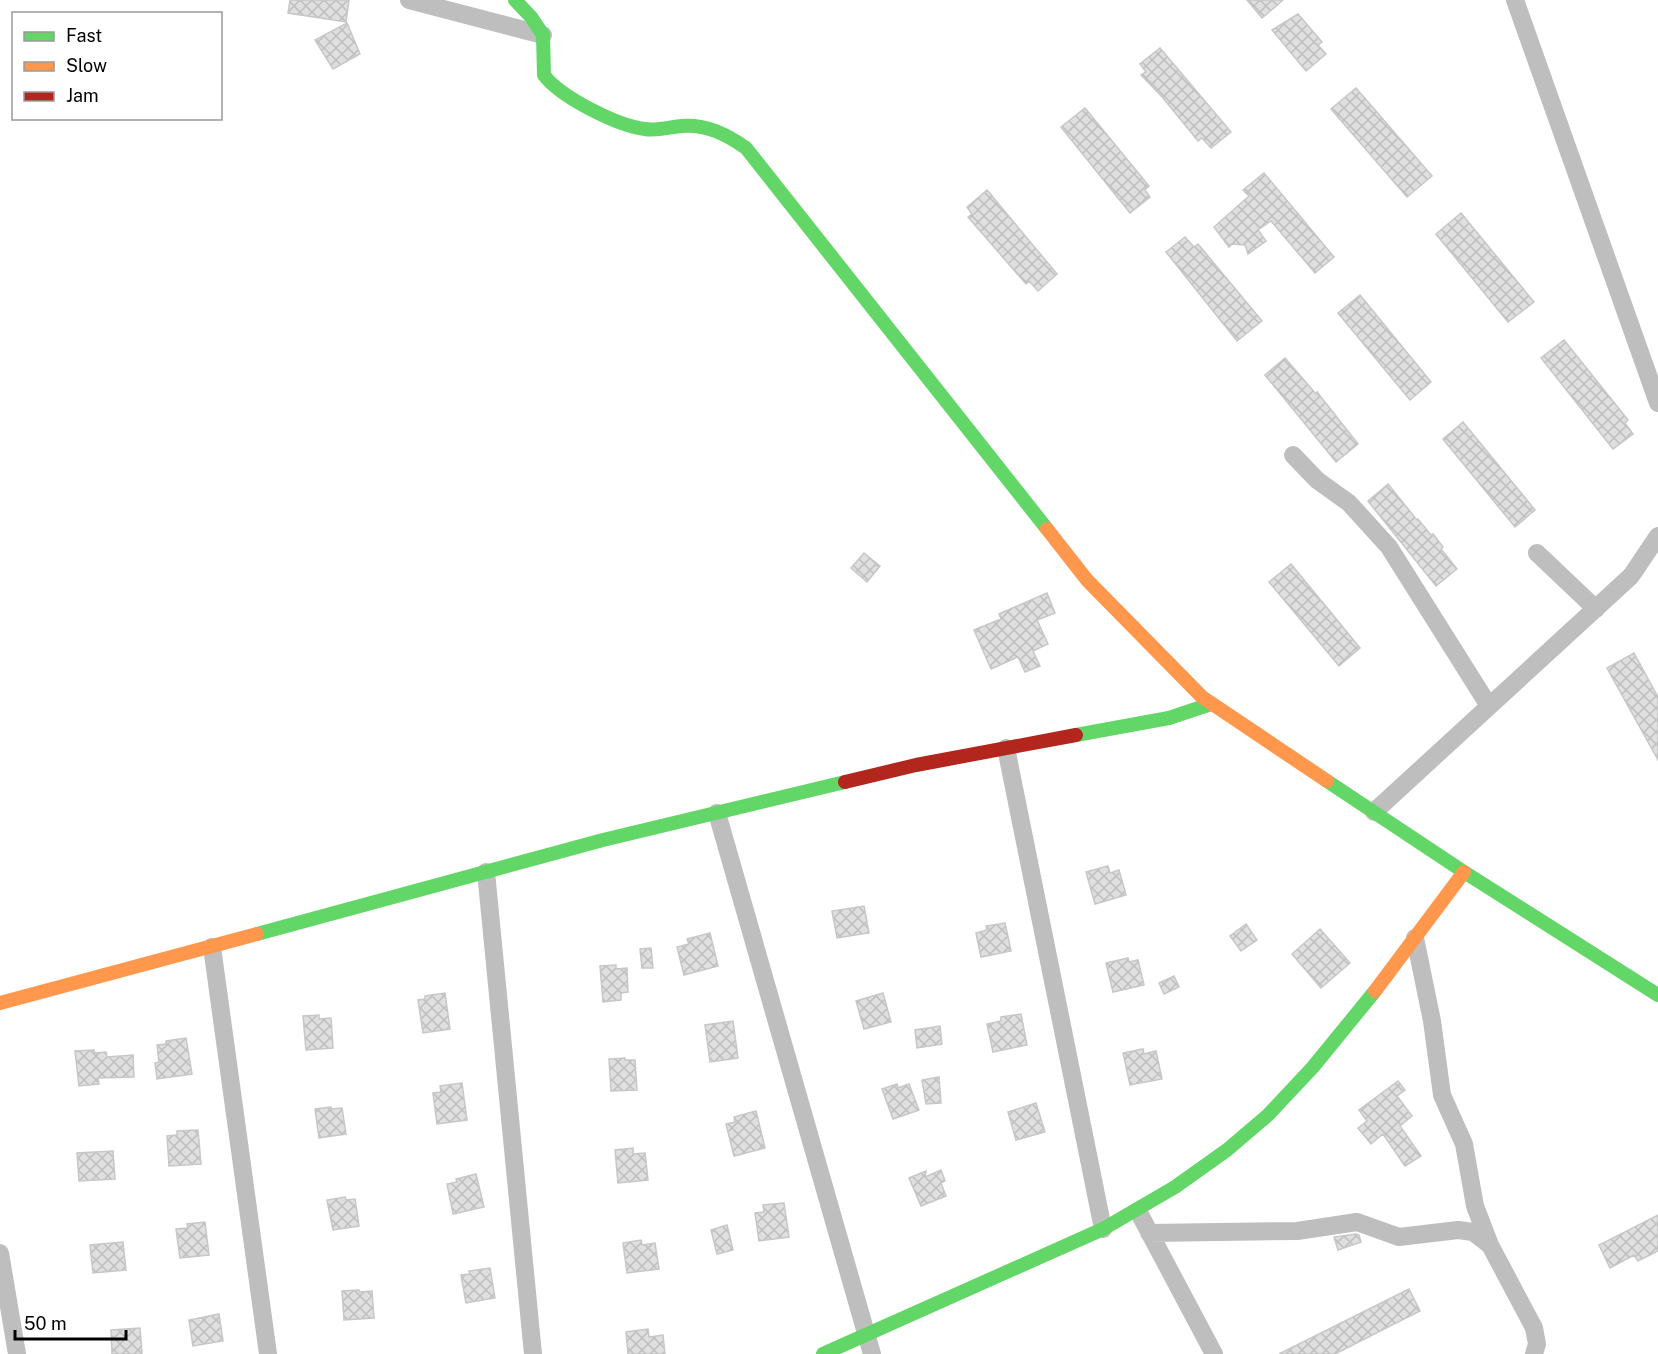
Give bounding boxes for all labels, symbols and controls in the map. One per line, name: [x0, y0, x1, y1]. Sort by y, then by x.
legend: [12, 12, 222, 120]
text: Fast: [66, 25, 102, 46]
text: Slow: [66, 55, 107, 76]
text: Jam: [66, 85, 99, 106]
scale bar: [15, 1303, 126, 1341]
text: 50 m: [24, 1313, 67, 1334]

